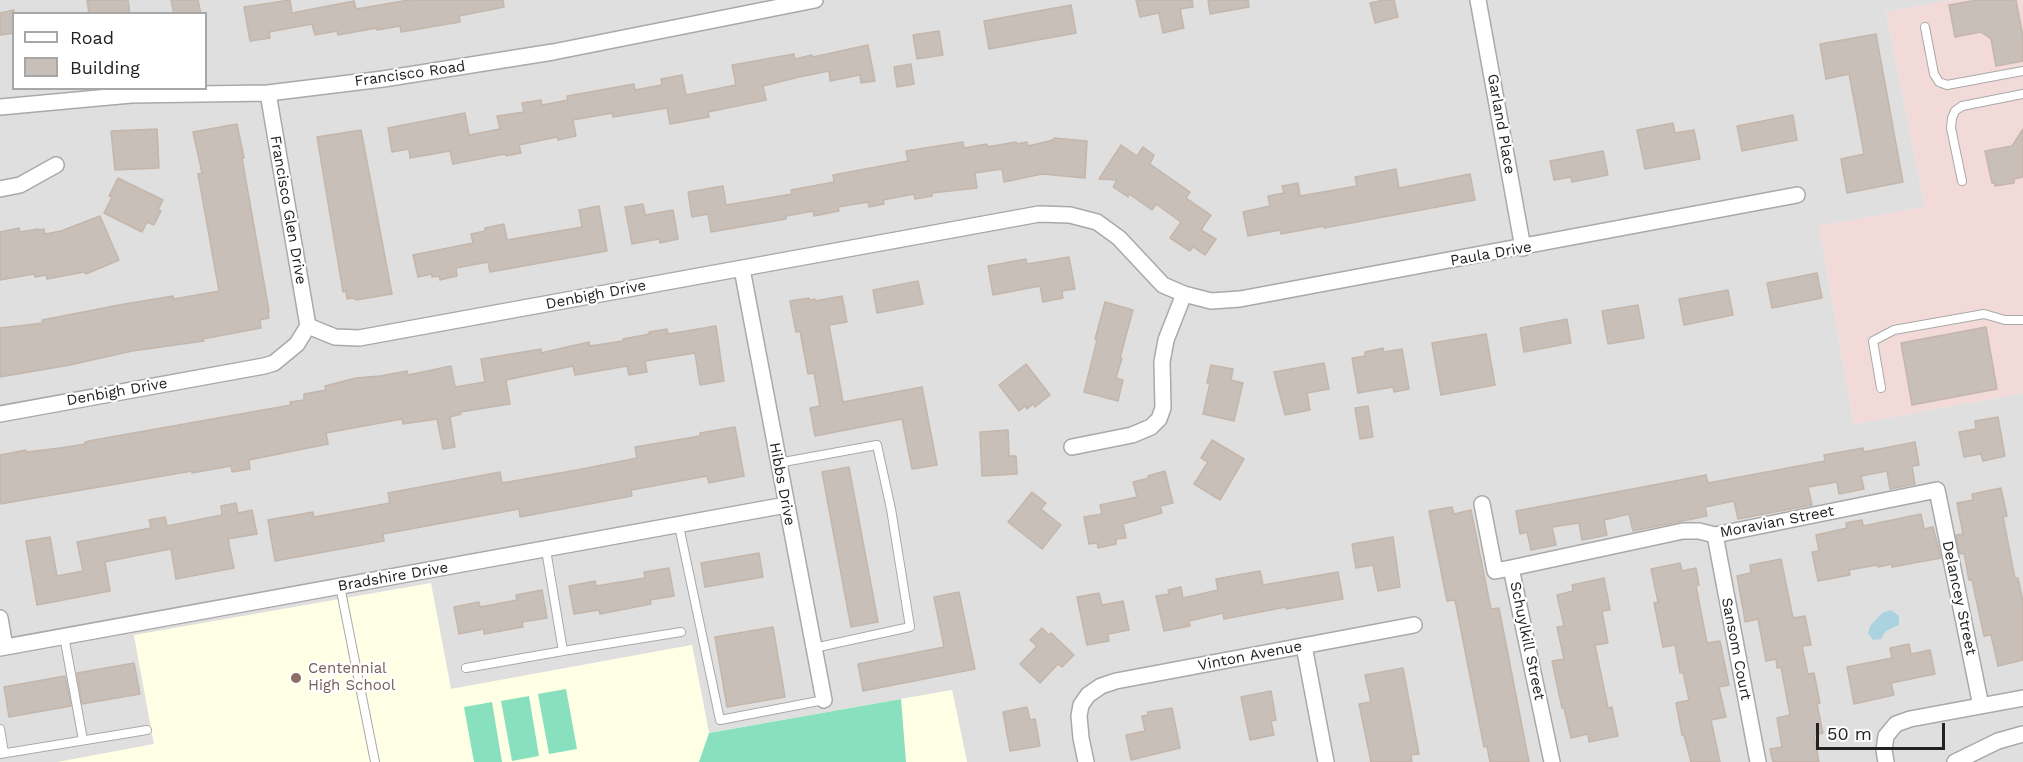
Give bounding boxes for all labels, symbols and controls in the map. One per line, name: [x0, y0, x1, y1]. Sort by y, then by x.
legend: [12, 12, 207, 90]
text: Road: [70, 27, 114, 48]
text: Building: [70, 57, 140, 78]
street label: Francisco Road: [353, 57, 467, 91]
street label: Garland Place: [1483, 72, 1519, 176]
street label: Francisco Glen Drive: [266, 134, 310, 286]
street label: Paula Drive: [1449, 238, 1533, 270]
street label: Denbigh Drive: [544, 276, 648, 314]
street label: Denbigh Drive: [65, 374, 169, 410]
street label: Hibbs Drive: [765, 441, 799, 527]
street label: Moravian Street: [1719, 502, 1835, 542]
street label: Delancey Street: [1938, 539, 1980, 657]
street label: Bradshire Drive: [336, 558, 450, 596]
street label: Schuylkill Street: [1506, 580, 1548, 702]
street label: Sansom Court: [1717, 596, 1755, 702]
street label: Vinton Avenue: [1196, 637, 1304, 675]
place label: Centennial High School: [308, 660, 395, 695]
marker: Centennial High School: [289, 671, 303, 685]
scale bar: [1819, 711, 1948, 749]
text: 50 m: [1827, 723, 1872, 744]

